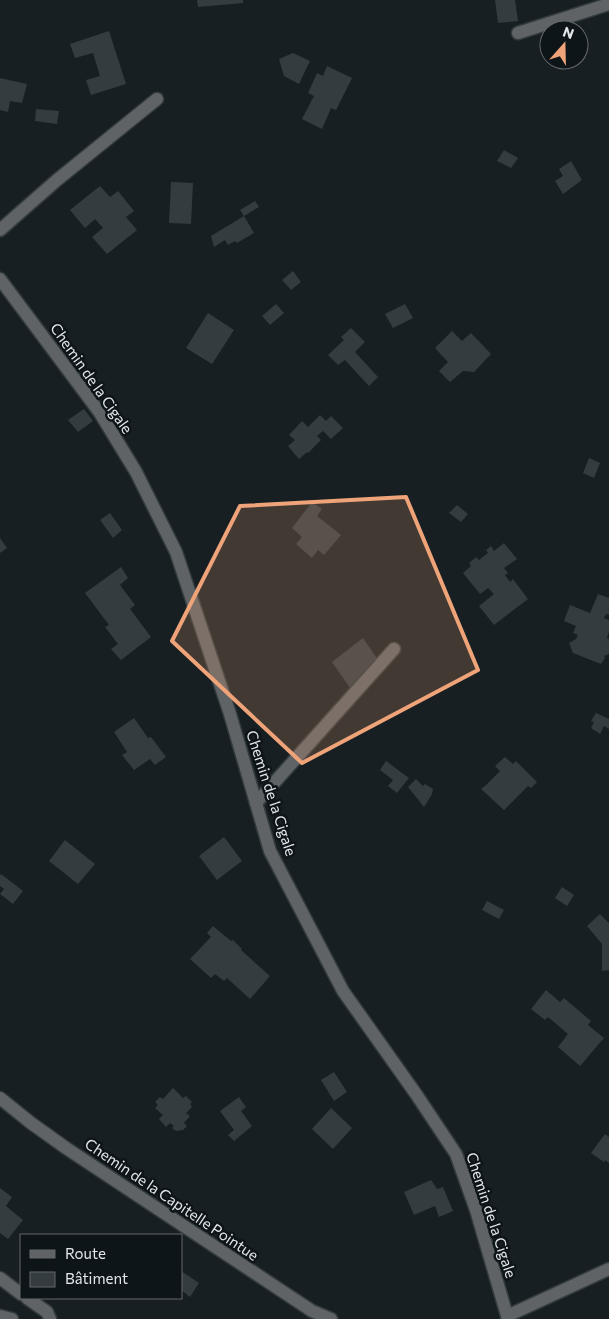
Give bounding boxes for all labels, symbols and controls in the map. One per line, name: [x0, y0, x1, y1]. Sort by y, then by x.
north arrow: [539, 20, 589, 70]
text: N: [561, 23, 576, 42]
street label: Chemin de la Cigale: [47, 319, 137, 437]
street label: Chemin de la Cigale: [243, 728, 301, 858]
street label: Chemin de la Capitelle Pointue: [82, 1134, 262, 1264]
street label: Chemin de la Cigale: [463, 1150, 521, 1280]
legend: [20, 1234, 182, 1299]
text: Route: [65, 1244, 106, 1262]
text: Bâtiment: [65, 1269, 128, 1287]

